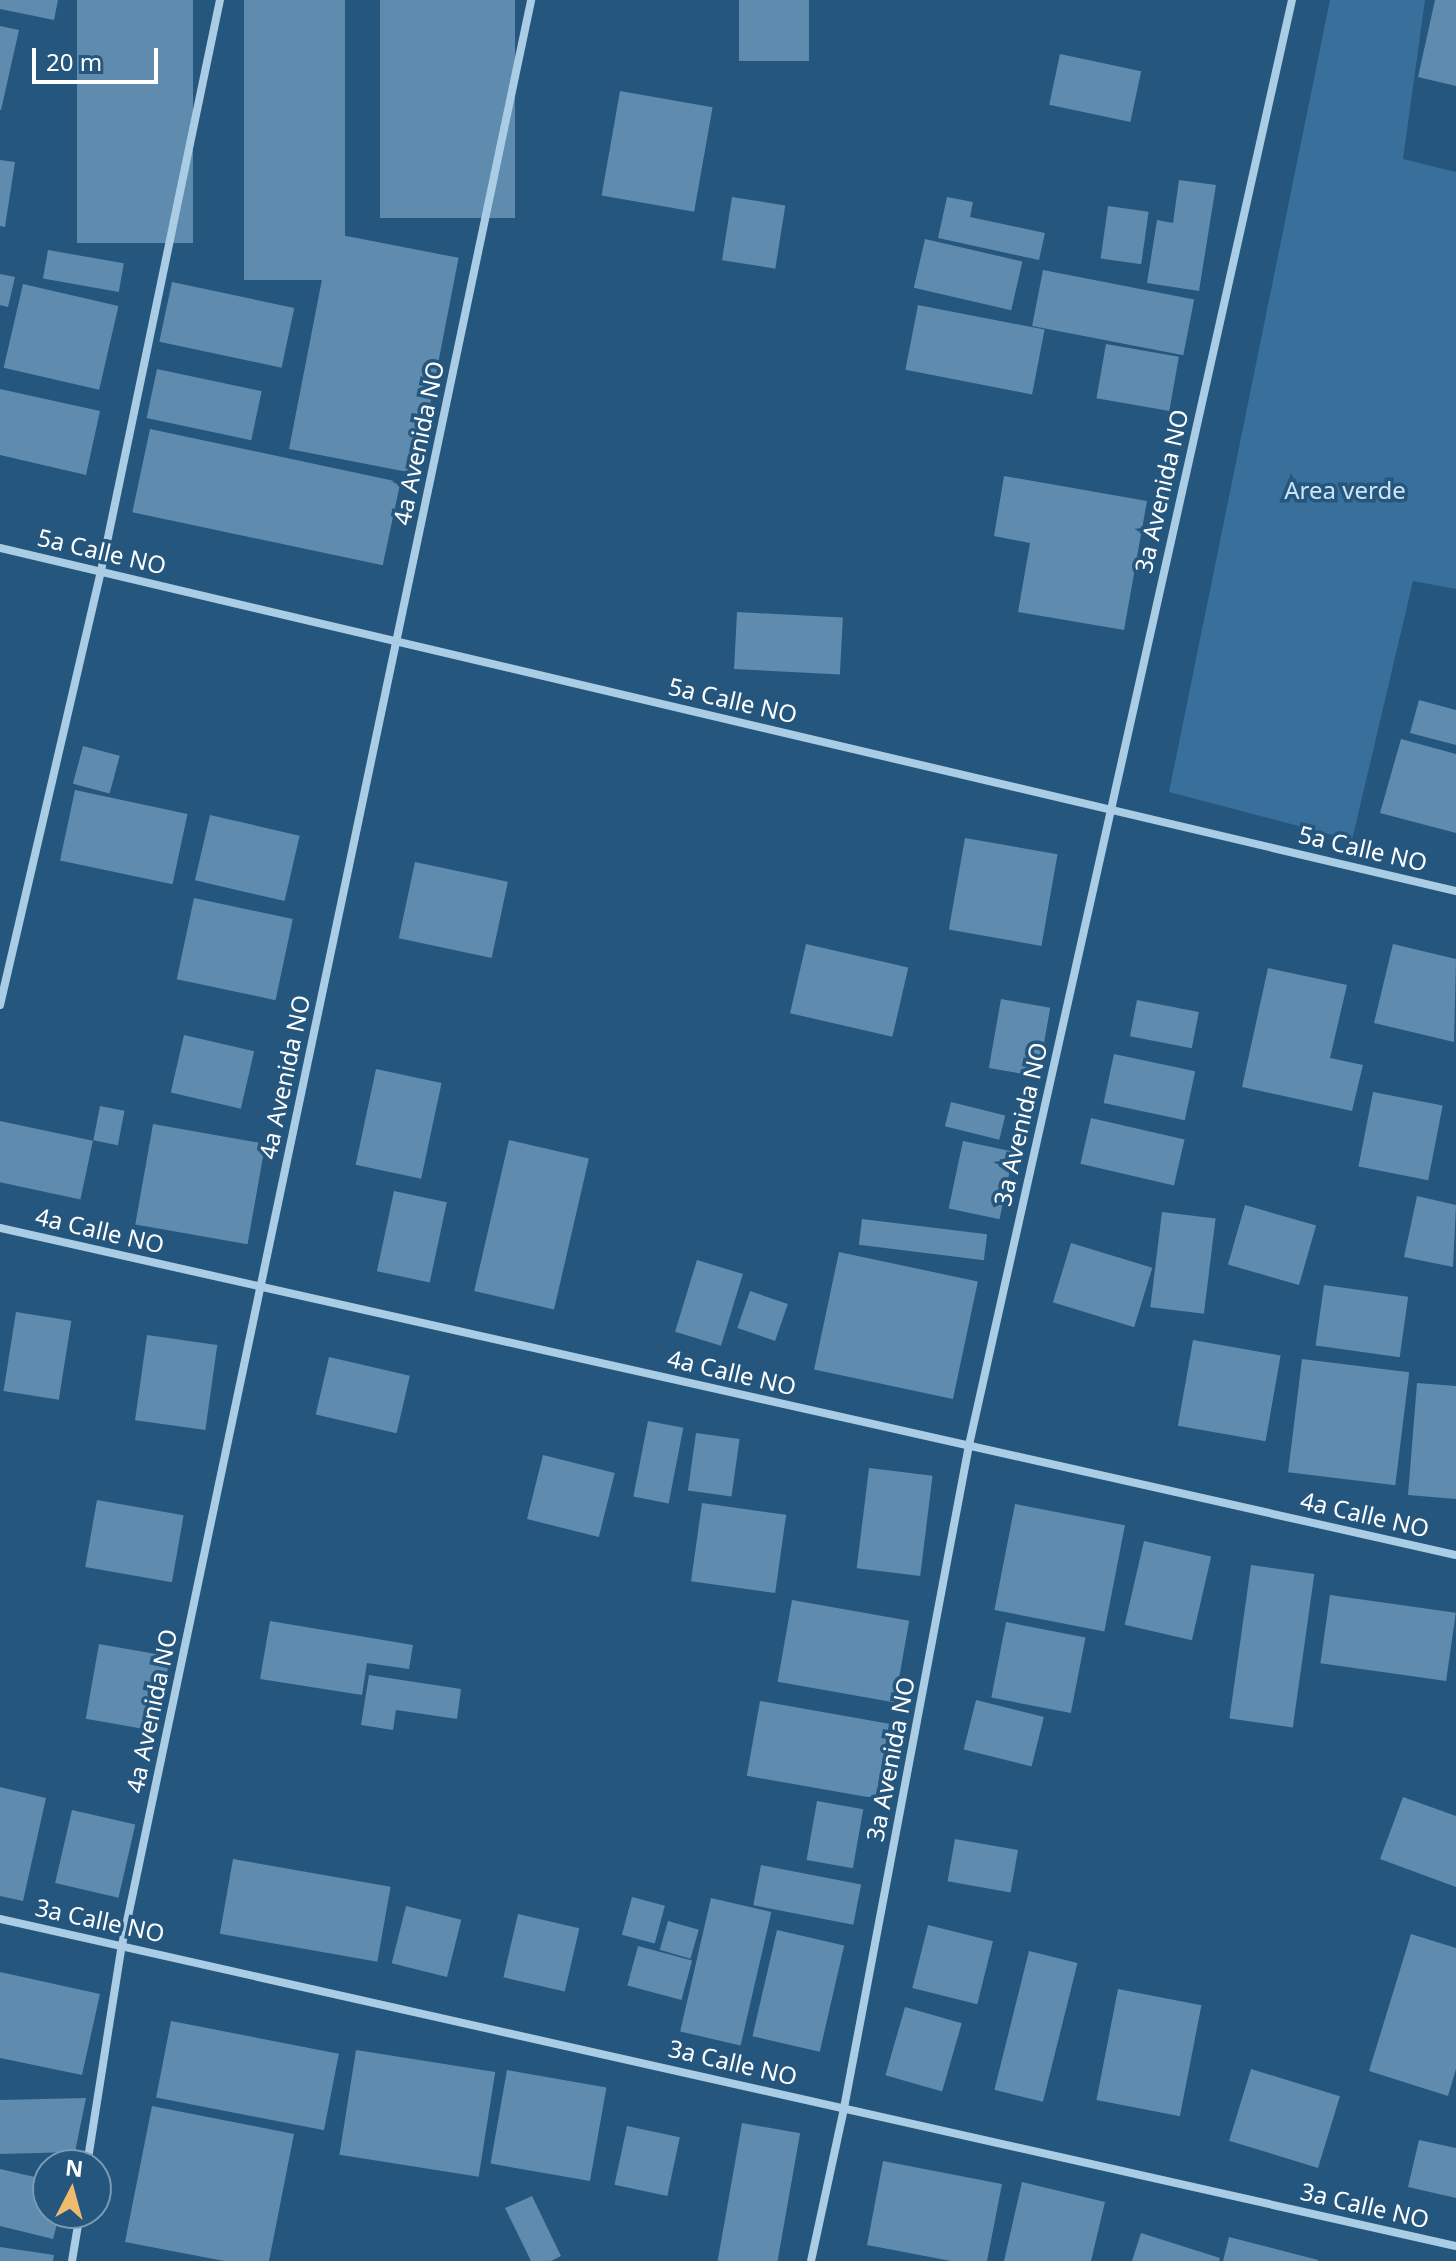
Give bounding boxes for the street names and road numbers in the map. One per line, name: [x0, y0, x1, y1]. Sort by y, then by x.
street label: 4a Avenida NO: [387, 358, 449, 528]
street label: 3a Avenida NO: [1128, 406, 1194, 576]
street label: 5a Calle NO: [35, 522, 169, 580]
street label: 5a Calle NO: [666, 671, 800, 729]
street label: 5a Calle NO: [1296, 819, 1430, 877]
street label: 4a Avenida NO: [253, 992, 315, 1162]
street label: 3a Avenida NO: [987, 1039, 1053, 1209]
street label: 4a Calle NO: [33, 1201, 167, 1259]
street label: 4a Calle NO: [665, 1343, 799, 1401]
street label: 4a Calle NO: [1298, 1485, 1432, 1543]
street label: 4a Avenida NO: [120, 1626, 182, 1796]
street label: 3a Avenida NO: [860, 1674, 920, 1844]
street label: 3a Calle NO: [33, 1892, 167, 1948]
street label: 3a Calle NO: [666, 2033, 800, 2091]
street label: 3a Calle NO: [1298, 2176, 1432, 2234]

